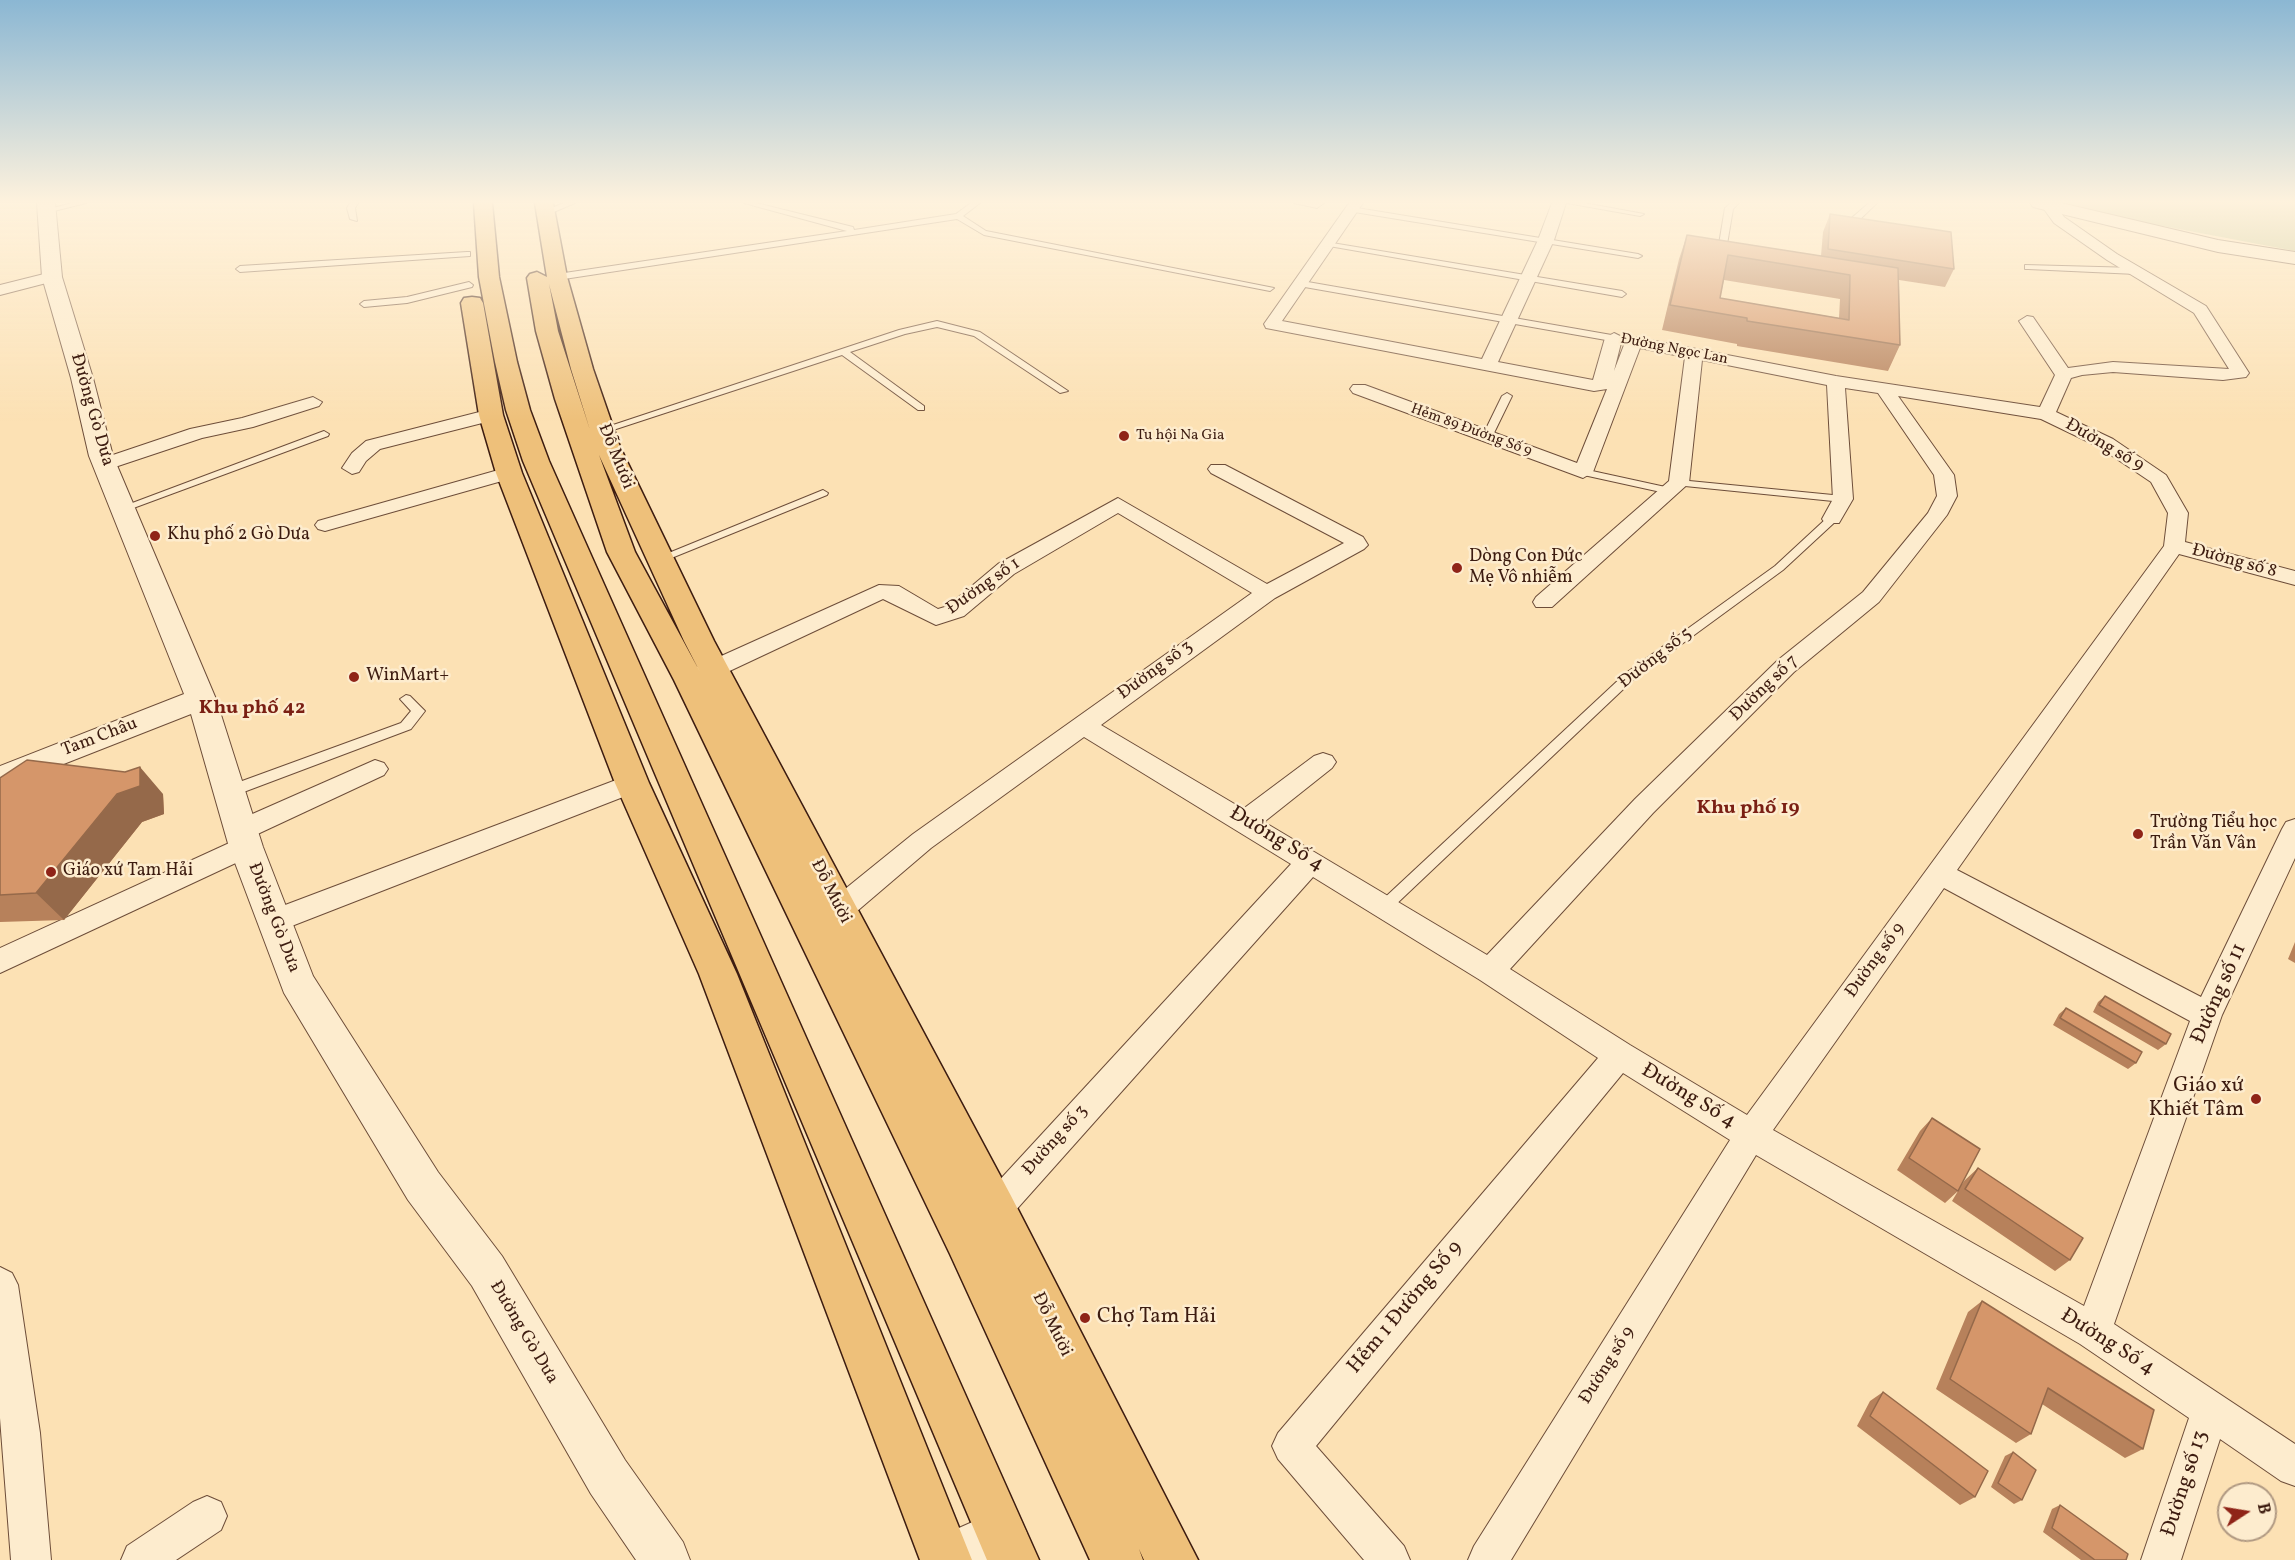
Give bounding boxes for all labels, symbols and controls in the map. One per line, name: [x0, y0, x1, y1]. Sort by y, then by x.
street label: Đường Ngọc Lan: [1619, 331, 1729, 369]
street label: Đường Gò Dưa: [65, 351, 117, 469]
street label: Hẻm 89 Đường Số 9: [1408, 401, 1534, 461]
street label: Đường số 9: [2061, 415, 2147, 477]
street label: Đỗ Mười: [592, 421, 638, 493]
place label: Tu hội Na Gia: [1136, 427, 1224, 445]
marker: Tu hội Na Gia: [1117, 429, 1131, 443]
place label: Khu phố 2 Gò Dưa: [167, 525, 310, 547]
marker: Khu phố 2 Gò Dưa: [148, 529, 162, 543]
street label: Đường số 8: [2189, 540, 2279, 584]
place label: Dòng Con Đức Mẹ Vô nhiễm: [1469, 547, 1583, 590]
street label: Đường số 1: [943, 554, 1025, 620]
marker: Dòng Con Đức Mẹ Vô nhiễm: [1450, 561, 1464, 575]
street label: Đường số 5: [1615, 624, 1697, 694]
street label: Đường số 3: [1114, 637, 1198, 705]
street label: Đường số 7: [1726, 651, 1804, 727]
place label: WinMart+: [366, 666, 449, 688]
marker: WinMart+: [347, 670, 361, 684]
district label: Khu phố 42: [199, 697, 305, 721]
street label: Tam Châu: [59, 714, 141, 762]
district label: Khu phố 19: [1696, 797, 1800, 821]
street label: Đường Số 4: [1224, 802, 1328, 878]
place label: Trường Tiểu học Trần Văn Vân: [2150, 813, 2277, 856]
marker: Trường Tiểu học Trần Văn Vân: [2131, 827, 2145, 841]
street label: Đỗ Mười: [805, 856, 855, 928]
street label: Đường Gò Dưa: [242, 860, 304, 976]
place label: Giáo xứ Tam Hải: [63, 861, 193, 883]
marker: Giáo xứ Tam Hải: [44, 865, 58, 879]
street label: Đường số 9: [1842, 919, 1910, 1003]
street label: Đường số 11: [2187, 940, 2253, 1048]
street label: Đường Số 4: [1636, 1059, 1740, 1135]
place label: Giáo xứ Khiết Tâm: [2149, 1074, 2244, 1124]
marker: Giáo xứ Khiết Tâm: [2249, 1092, 2263, 1106]
street label: Đường số 3: [1019, 1101, 1093, 1181]
street label: Hẻm 1 Đường Số 9: [1343, 1236, 1469, 1380]
street label: Đường Gò Dưa: [484, 1278, 562, 1388]
street label: Đỗ Mười: [1026, 1289, 1076, 1361]
street label: Đường Số 4: [2055, 1304, 2159, 1382]
place label: Chợ Tam Hải: [1097, 1305, 1216, 1331]
marker: Chợ Tam Hải: [1078, 1311, 1092, 1325]
street label: Đường số 9: [1576, 1323, 1640, 1409]
street label: Đường số 13: [2157, 1428, 2215, 1540]
north arrow: [2217, 1482, 2277, 1542]
text: B: [2251, 1501, 2275, 1516]

